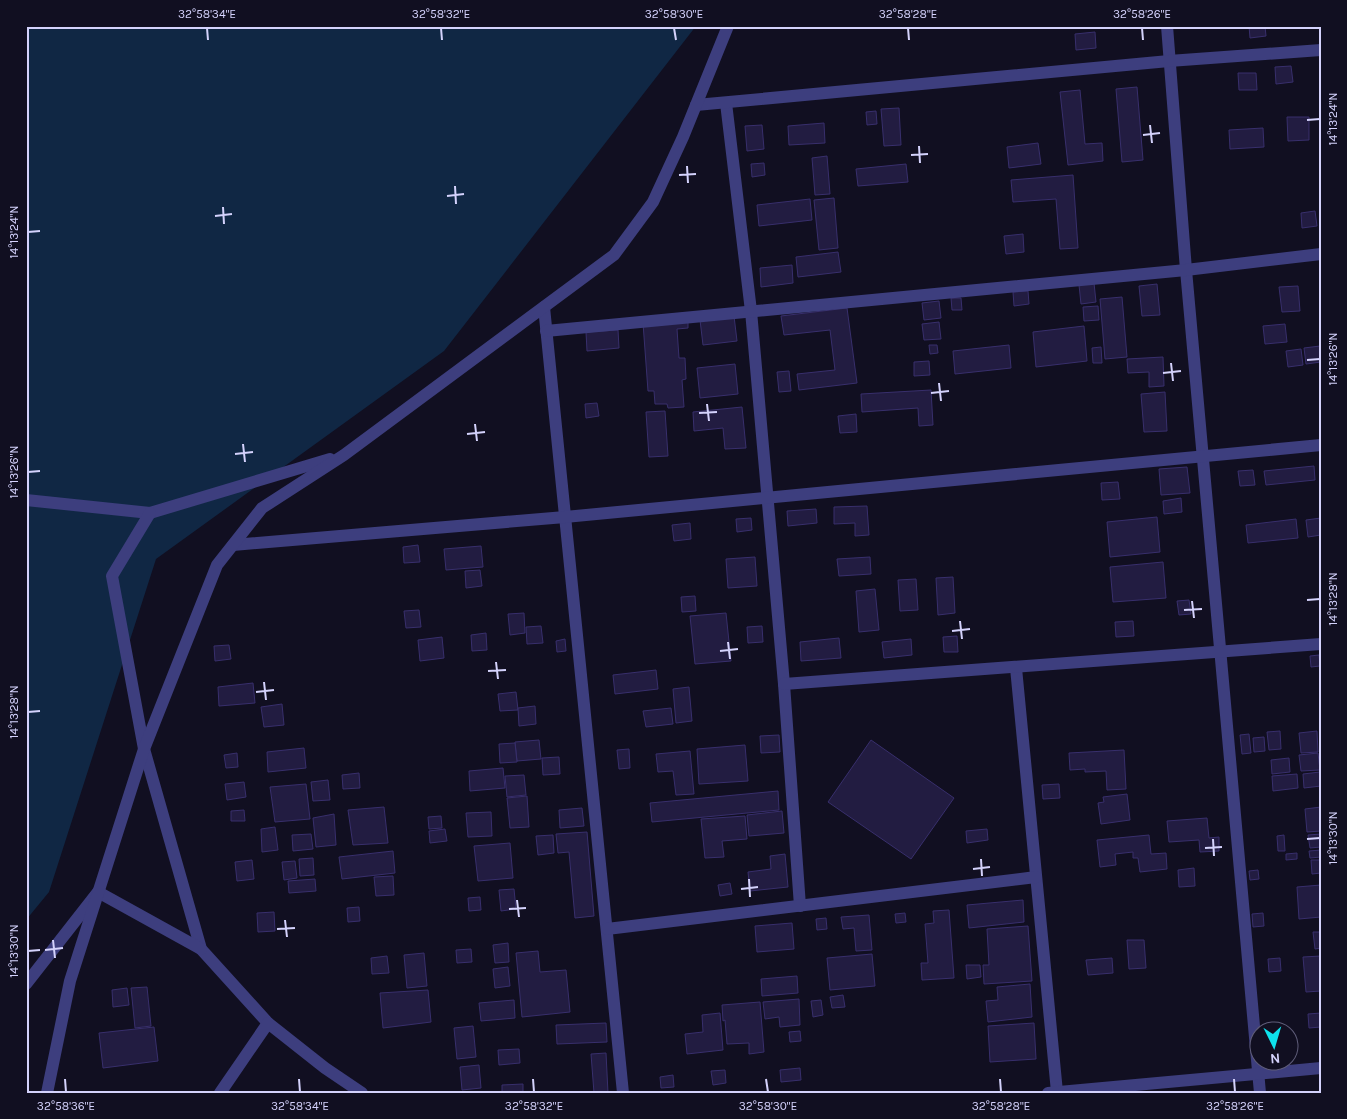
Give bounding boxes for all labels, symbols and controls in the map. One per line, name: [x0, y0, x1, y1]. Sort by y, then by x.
text: 32°58'34"E: [178, 7, 236, 21]
text: 32°58'32"E: [412, 7, 470, 21]
text: 32°58'30"E: [645, 7, 703, 21]
text: 32°58'28"E: [879, 7, 937, 21]
text: 32°58'26"E: [1113, 7, 1171, 21]
text: 14°13'24"N: [1326, 93, 1340, 145]
text: 14°13'24"N: [7, 206, 21, 258]
text: 14°13'26"N: [1326, 332, 1340, 386]
text: 14°13'26"N: [7, 445, 21, 499]
text: 14°13'28"N: [1326, 572, 1340, 626]
text: 14°13'28"N: [7, 685, 21, 739]
text: 14°13'30"N: [1326, 811, 1340, 865]
text: 14°13'30"N: [7, 924, 21, 978]
north arrow: [1250, 1022, 1300, 1072]
text: N: [1269, 1050, 1281, 1067]
text: 32°58'36"E: [37, 1099, 95, 1113]
text: 32°58'34"E: [271, 1099, 329, 1113]
text: 32°58'32"E: [505, 1099, 563, 1113]
text: 32°58'30"E: [739, 1099, 797, 1113]
text: 32°58'28"E: [972, 1099, 1030, 1113]
text: 32°58'26"E: [1206, 1099, 1264, 1113]

